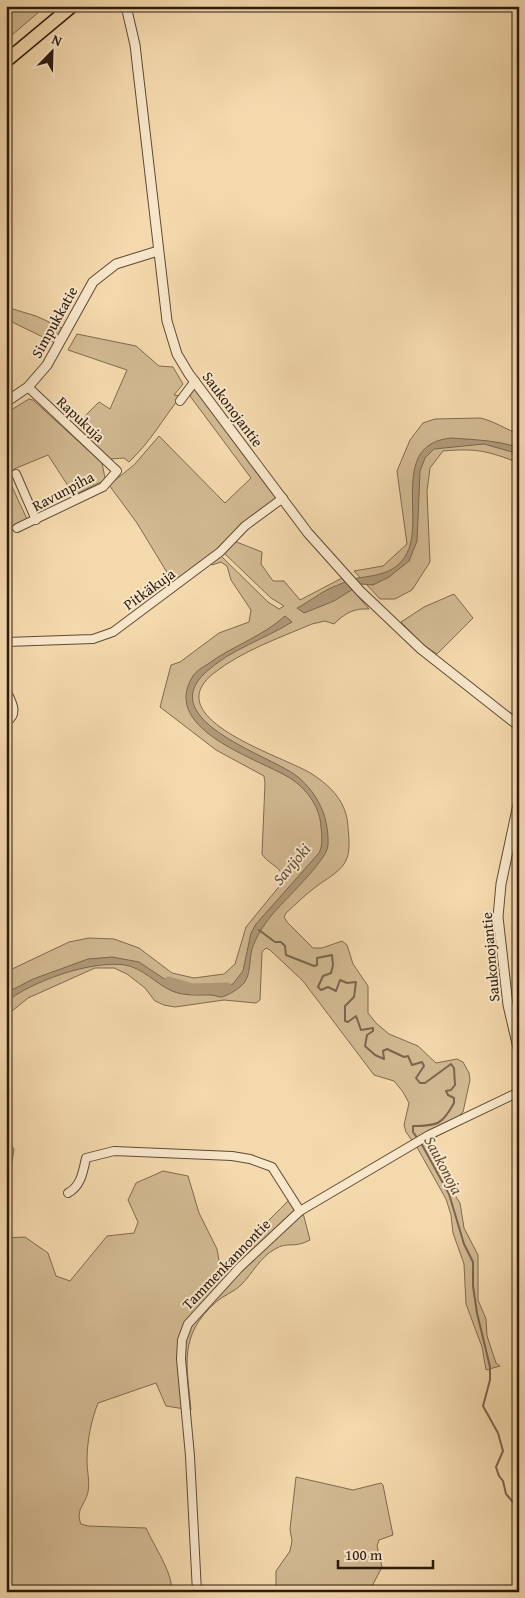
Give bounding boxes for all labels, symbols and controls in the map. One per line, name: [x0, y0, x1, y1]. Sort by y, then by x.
north arrow: [28, 28, 78, 78]
text: N: [49, 29, 66, 51]
street label: Simpukkatie: [26, 282, 82, 362]
street label: Saukonojantie: [198, 367, 268, 451]
street label: Rapukuja: [52, 391, 110, 447]
street label: Ravunpiha: [28, 466, 98, 516]
street label: Pitkäkuja: [119, 563, 179, 615]
water label: Savijoki: [266, 838, 316, 890]
street label: Saukonojantie: [476, 911, 504, 1003]
water label: Saukonoja: [419, 1131, 470, 1199]
street label: Tammenkannontie: [177, 1214, 275, 1314]
scale bar: [338, 1538, 432, 1570]
text: 100 m: [345, 1544, 383, 1565]

